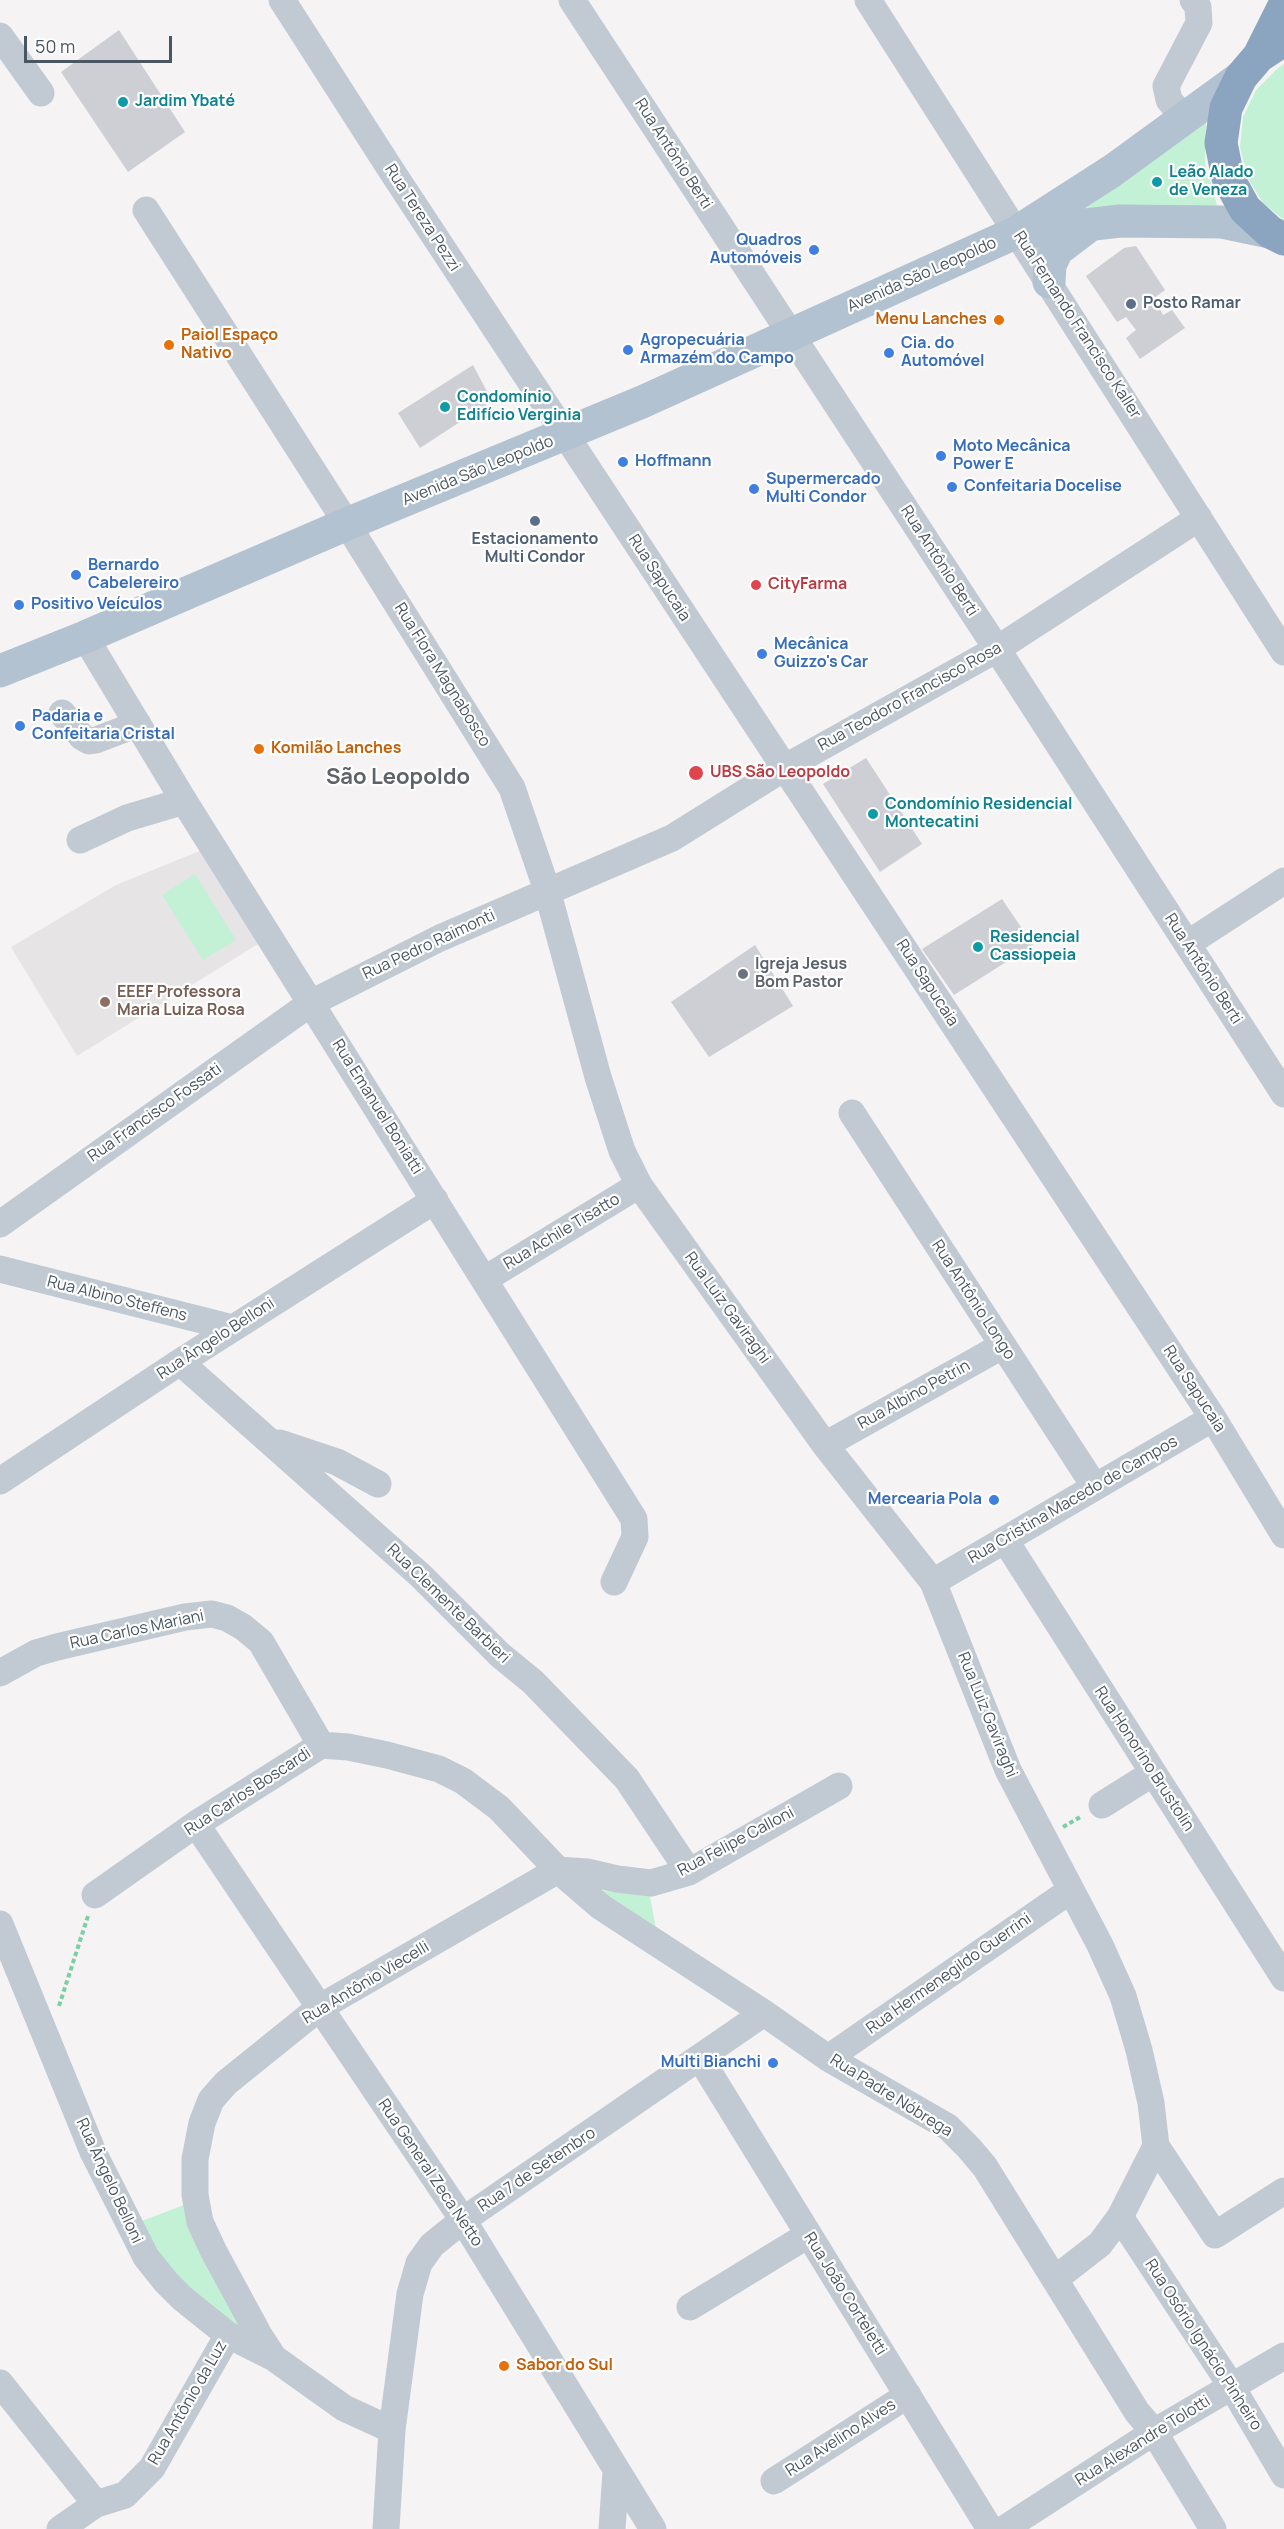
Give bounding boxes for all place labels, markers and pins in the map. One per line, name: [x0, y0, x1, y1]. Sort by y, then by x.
place label: Jardim Ybaté: [135, 92, 235, 112]
marker: Jardim Ybaté: [116, 95, 130, 109]
place label: Leão Alado de Veneza: [1169, 163, 1254, 201]
marker: Leão Alado de Veneza: [1150, 175, 1164, 189]
place label: Quadros Automóveis: [710, 231, 802, 269]
marker: Quadros Automóveis: [807, 243, 821, 257]
place label: Posto Ramar: [1143, 294, 1241, 314]
marker: Posto Ramar: [1124, 297, 1138, 311]
place label: Menu Lanches: [876, 310, 987, 330]
marker: Menu Lanches: [992, 313, 1006, 327]
place label: Paiol Espaço Nativo: [181, 326, 278, 364]
place label: Agropecuária Armazém do Campo: [640, 331, 794, 369]
place label: Cia. do Automóvel: [901, 334, 985, 372]
marker: Paiol Espaço Nativo: [162, 338, 176, 352]
marker: Agropecuária Armazém do Campo: [621, 343, 635, 357]
marker: Cia. do Automóvel: [882, 346, 896, 360]
place label: Condomínio Edifício Verginia: [457, 388, 581, 426]
marker: Condomínio Edifício Verginia: [438, 400, 452, 414]
place label: Moto Mecânica Power E: [953, 437, 1071, 475]
marker: Moto Mecânica Power E: [934, 449, 948, 463]
place label: Hoffmann: [635, 452, 711, 472]
marker: Hoffmann: [616, 455, 630, 469]
place label: Supermercado Multi Condor: [766, 470, 881, 508]
place label: Confeitaria Docelise: [964, 477, 1122, 497]
marker: Confeitaria Docelise: [945, 480, 959, 494]
marker: Supermercado Multi Condor: [747, 482, 761, 496]
marker: Estacionamento Multi Condor: [528, 514, 542, 528]
place label: Estacionamento Multi Condor: [472, 530, 598, 568]
place label: Bernardo Cabelereiro: [88, 556, 179, 594]
marker: Bernardo Cabelereiro: [69, 568, 83, 582]
place label: CityFarma: [768, 575, 847, 595]
marker: CityFarma: [749, 578, 763, 592]
place label: Positivo Veículos: [31, 595, 162, 615]
marker: Positivo Veículos: [12, 598, 26, 612]
place label: Mecânica Guizzo's Car: [774, 635, 868, 673]
marker: Mecânica Guizzo's Car: [755, 647, 769, 661]
place label: Padaria e Confeitaria Cristal: [32, 707, 175, 745]
marker: Padaria e Confeitaria Cristal: [13, 719, 27, 733]
place label: Komilão Lanches: [271, 739, 401, 759]
marker: Komilão Lanches: [252, 742, 266, 756]
place label: UBS São Leopoldo: [710, 763, 850, 783]
marker: UBS São Leopoldo: [687, 764, 705, 782]
place label: Condomínio Residencial Montecatini: [885, 795, 1072, 833]
marker: Condomínio Residencial Montecatini: [866, 807, 880, 821]
place label: Residencial Cassiopeia: [990, 928, 1080, 966]
marker: Residencial Cassiopeia: [971, 940, 985, 954]
place label: Igreja Jesus Bom Pastor: [755, 955, 847, 993]
marker: Igreja Jesus Bom Pastor: [736, 967, 750, 981]
place label: EEEF Professora Maria Luiza Rosa: [117, 983, 245, 1021]
marker: EEEF Professora Maria Luiza Rosa: [98, 995, 112, 1009]
place label: Mercearia Pola: [868, 1490, 982, 1510]
marker: Mercearia Pola: [987, 1493, 1001, 1507]
place label: Multi Bianchi: [661, 2053, 761, 2073]
marker: Multi Bianchi: [766, 2056, 780, 2070]
place label: Sabor do Sul: [516, 2356, 613, 2376]
marker: Sabor do Sul: [497, 2359, 511, 2373]

